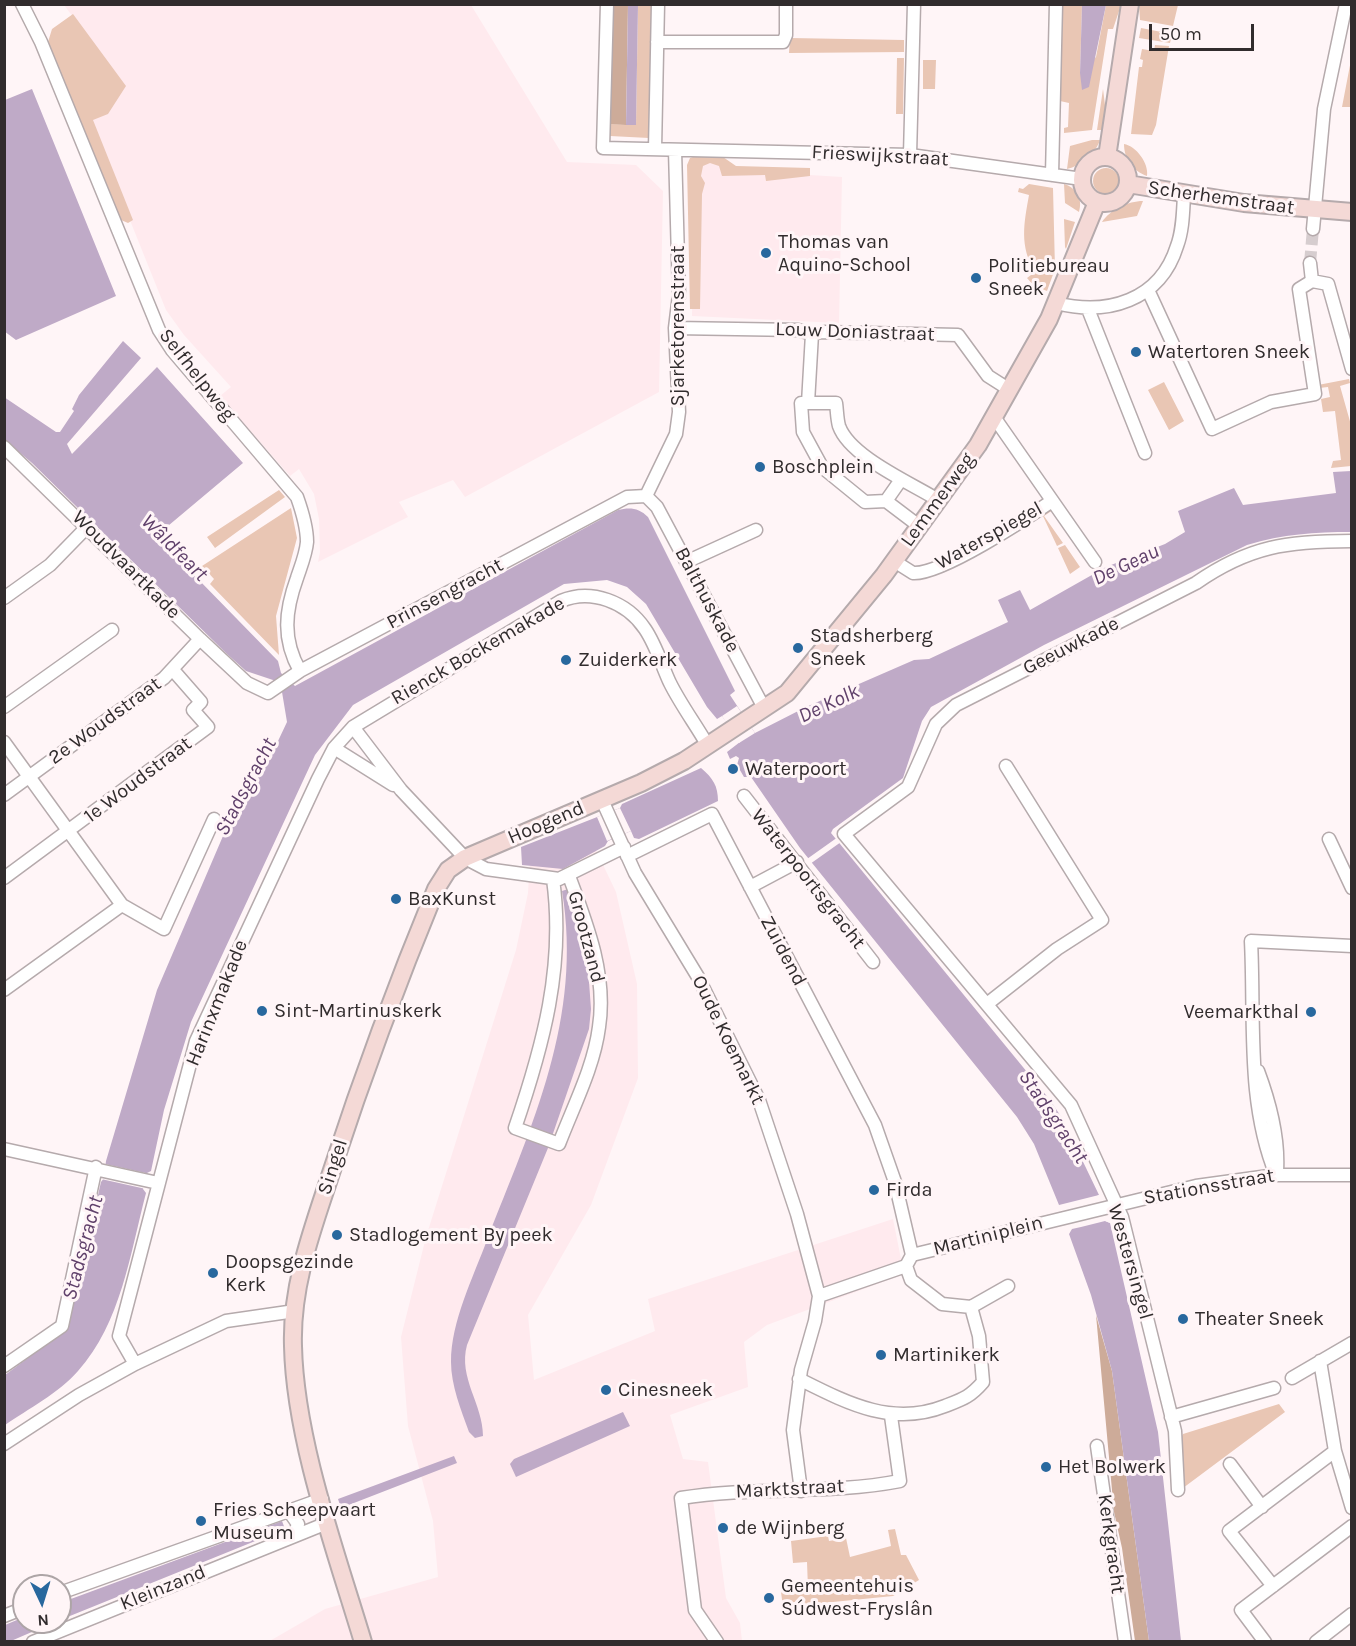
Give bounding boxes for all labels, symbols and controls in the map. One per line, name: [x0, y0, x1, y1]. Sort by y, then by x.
scale bar: [1152, 12, 1257, 50]
text: 50 m: [1160, 23, 1202, 45]
street label: Frieswijkstraat: [811, 140, 949, 172]
street label: Scherhemstraat: [1146, 176, 1296, 220]
place label: Thomas van Aquino-School: [778, 230, 911, 277]
street label: Sjarketorenstraat: [666, 246, 690, 406]
marker: Thomas van Aquino-School: [759, 246, 773, 260]
place label: Politiebureau Sneek: [988, 254, 1110, 301]
marker: Politiebureau Sneek: [969, 271, 983, 285]
street label: Louw Doniastraat: [775, 317, 935, 347]
street label: Selfhelpweg: [154, 324, 240, 426]
place label: Watertoren Sneek: [1148, 340, 1310, 364]
marker: Watertoren Sneek: [1129, 345, 1143, 359]
street label: Lemmerweg: [896, 448, 980, 552]
place label: Boschplein: [772, 455, 874, 479]
marker: Boschplein: [753, 460, 767, 474]
street label: Waterspiegel: [931, 497, 1047, 575]
street label: Woudvaartkade: [67, 506, 185, 624]
water label: Wâldfeart: [135, 509, 213, 587]
water label: De Geau: [1089, 539, 1163, 591]
street label: Balthuskade: [669, 543, 745, 657]
street label: Prinsengracht: [383, 553, 507, 635]
street label: Rienck Bockemakade: [387, 592, 569, 710]
street label: Geeuwkade: [1019, 612, 1123, 680]
place label: Stadsherberg Sneek: [810, 624, 933, 671]
marker: Stadsherberg Sneek: [791, 641, 805, 655]
place label: Zuiderkerk: [578, 648, 677, 672]
marker: Zuiderkerk: [559, 653, 573, 667]
street label: 2e Woudstraat: [44, 672, 166, 770]
water label: De Kolk: [794, 679, 864, 729]
street label: 1e Woudstraat: [79, 732, 197, 828]
water label: Stadsgracht: [210, 734, 282, 840]
place label: Waterpoort: [745, 757, 847, 781]
marker: Waterpoort: [726, 762, 740, 776]
street label: Hoogend: [504, 796, 588, 850]
street label: Waterpoortsgracht: [746, 804, 870, 954]
place label: BaxKunst: [408, 887, 496, 911]
street label: Grootzand: [562, 889, 610, 985]
marker: BaxKunst: [389, 892, 403, 906]
street label: Zuidend: [755, 912, 811, 990]
street label: Harinxmakade: [181, 936, 253, 1070]
street label: Oude Koemarkt: [686, 971, 770, 1109]
place label: Sint-Martinuskerk: [274, 999, 442, 1023]
place label: Veemarkthal: [1183, 1000, 1299, 1024]
marker: Sint-Martinuskerk: [255, 1004, 269, 1018]
marker: Veemarkthal: [1304, 1005, 1318, 1019]
water label: Stadsgracht: [1013, 1066, 1093, 1168]
street label: Singel: [313, 1136, 353, 1198]
street label: Stationsstraat: [1142, 1164, 1276, 1210]
place label: Firda: [886, 1178, 933, 1202]
marker: Firda: [867, 1183, 881, 1197]
water label: Stadsgracht: [57, 1193, 109, 1303]
street label: Westersingel: [1102, 1202, 1158, 1322]
street label: Martiniplein: [931, 1211, 1045, 1261]
place label: Stadlogement By peek: [349, 1223, 553, 1247]
marker: Stadlogement By peek: [330, 1228, 344, 1242]
place label: Doopsgezinde Kerk: [225, 1250, 353, 1297]
marker: Doopsgezinde Kerk: [206, 1266, 220, 1280]
place label: Theater Sneek: [1195, 1307, 1324, 1331]
marker: Theater Sneek: [1176, 1312, 1190, 1326]
place label: Martinikerk: [893, 1343, 1000, 1367]
marker: Martinikerk: [874, 1348, 888, 1362]
place label: Cinesneek: [618, 1378, 713, 1402]
marker: Cinesneek: [599, 1383, 613, 1397]
place label: Het Bolwerk: [1058, 1455, 1166, 1479]
marker: Het Bolwerk: [1039, 1460, 1053, 1474]
street label: Marktstraat: [735, 1474, 845, 1504]
street label: Kerkgracht: [1092, 1493, 1130, 1595]
place label: Fries Scheepvaart Museum: [213, 1498, 376, 1545]
marker: Fries Scheepvaart Museum: [194, 1514, 208, 1528]
place label: de Wijnberg: [735, 1516, 844, 1540]
marker: de Wijnberg: [716, 1521, 730, 1535]
street label: Kleinzand: [117, 1560, 209, 1616]
north arrow: [12, 1574, 72, 1634]
place label: Gemeentehuis Súdwest-Fryslân: [781, 1574, 933, 1621]
marker: Gemeentehuis Súdwest-Fryslân: [762, 1591, 776, 1605]
text: N: [37, 1611, 50, 1630]

